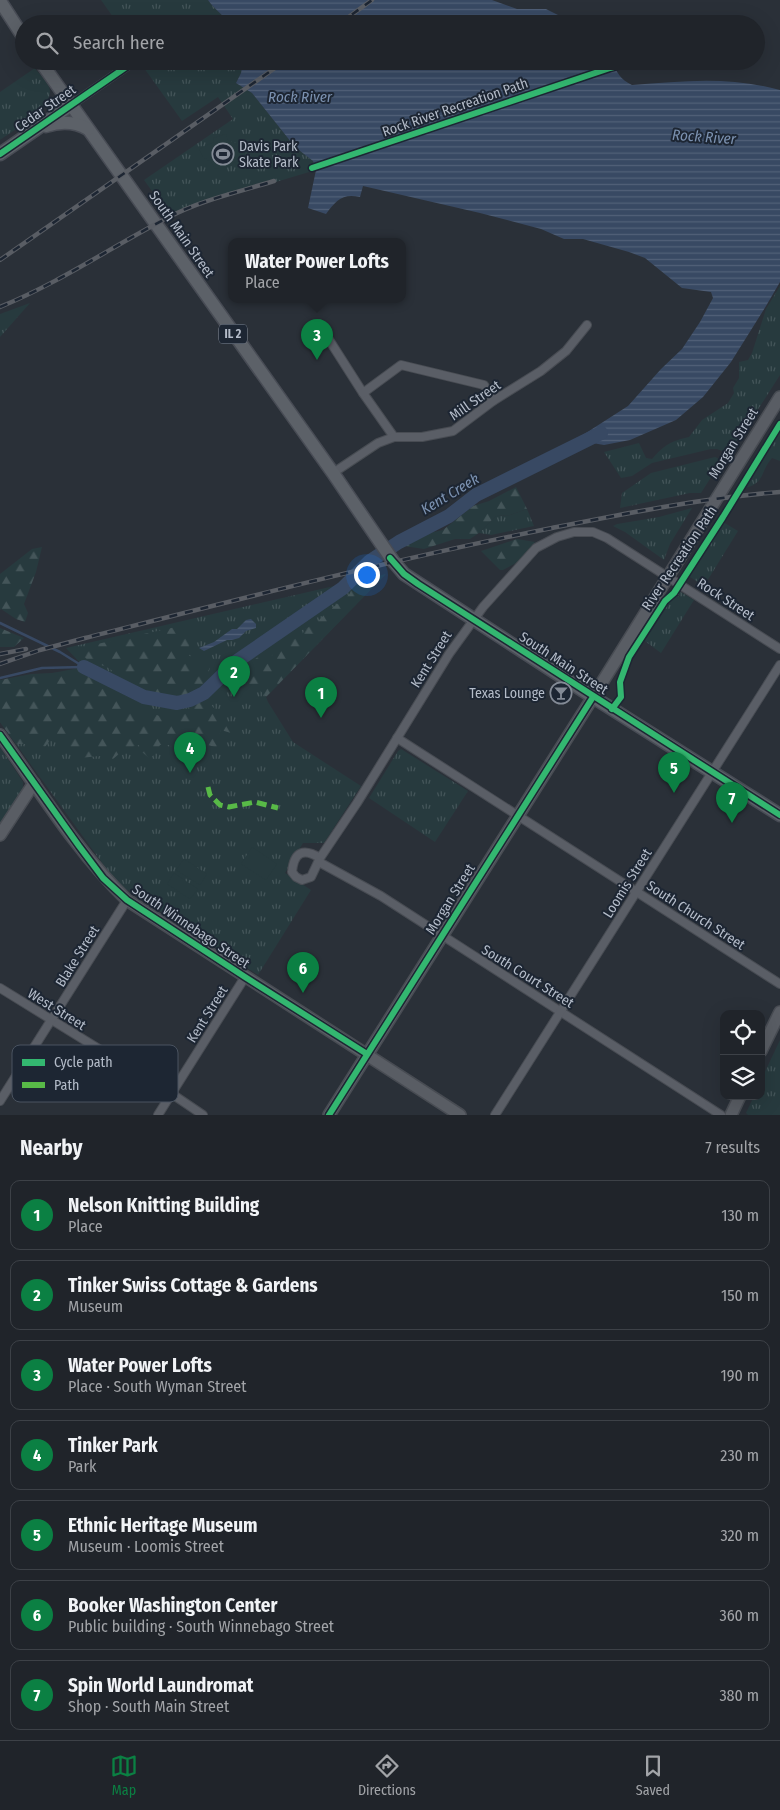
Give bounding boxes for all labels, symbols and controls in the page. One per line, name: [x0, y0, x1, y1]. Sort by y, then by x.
search box: [15, 15, 765, 70]
icon: search: [33, 29, 61, 57]
text: Search here: [73, 31, 165, 54]
street label: Rock River Recreation Path: [380, 75, 530, 140]
street label: Cedar Street: [11, 81, 79, 136]
water label: Rock River: [268, 88, 333, 106]
water label: Rock River: [672, 126, 737, 148]
place label: Davis Park Skate Park: [239, 138, 299, 171]
sports icon: Davis Park Skate Park: [211, 142, 235, 166]
street label: South Main Street: [145, 188, 218, 281]
popup: [228, 238, 406, 303]
text: Water Power Lofts: [245, 250, 389, 273]
text: Place: [245, 273, 280, 292]
pin: 3: [301, 319, 333, 360]
road number: IL 2: [219, 324, 247, 344]
street label: Mill Street: [446, 376, 505, 424]
street label: Morgan Street: [705, 404, 762, 482]
water label: Kent Creek: [418, 469, 483, 518]
street label: River Recreation Path: [638, 503, 721, 614]
your location: [354, 562, 380, 588]
street label: Rock Street: [694, 575, 758, 624]
street label: Kent Street: [407, 627, 456, 691]
street label: South Main Street: [516, 628, 612, 699]
pin: 2: [218, 656, 250, 697]
pin: 1: [305, 677, 337, 718]
bar icon: Texas Lounge: [549, 681, 573, 705]
place label: Texas Lounge: [469, 685, 545, 702]
pin: 4: [174, 732, 206, 773]
pin: 5: [658, 752, 690, 793]
pin: 7: [716, 782, 748, 823]
street label: Loomis Street: [599, 845, 656, 921]
street label: Morgan Street: [422, 860, 479, 938]
street label: South Church Street: [643, 877, 749, 954]
street label: South Winnebago Street: [129, 881, 253, 972]
street label: Blake Street: [52, 922, 103, 990]
street label: South Court Street: [478, 941, 577, 1012]
pin: 6: [287, 952, 319, 993]
street label: Kent Street: [183, 982, 232, 1046]
street label: West Street: [24, 985, 89, 1034]
map controls: [720, 1010, 765, 1100]
button: locate: [720, 1010, 765, 1055]
legend: [12, 1045, 178, 1102]
text: Cycle path: [54, 1054, 113, 1071]
button: layers: [720, 1055, 765, 1100]
text: Path: [54, 1077, 79, 1094]
text: Nearby: [20, 1135, 82, 1161]
text: 7 results: [705, 1138, 760, 1157]
text: Nelson Knitting Building: [68, 1194, 259, 1217]
text: 1: [34, 1206, 40, 1225]
text: 130 m: [721, 1206, 759, 1225]
text: Place: [68, 1217, 103, 1236]
text: Tinker Swiss Cottage & Gardens: [68, 1274, 318, 1297]
text: 2: [33, 1286, 41, 1305]
text: 150 m: [721, 1286, 759, 1305]
text: Museum: [68, 1297, 123, 1316]
text: Water Power Lofts: [68, 1354, 212, 1377]
text: 3: [33, 1366, 41, 1385]
text: 190 m: [721, 1366, 759, 1385]
text: Place · South Wyman Street: [68, 1377, 247, 1396]
text: Tinker Park: [68, 1434, 158, 1457]
text: 4: [33, 1446, 41, 1465]
text: 230 m: [720, 1446, 759, 1465]
text: Park: [68, 1457, 96, 1476]
text: Ethnic Heritage Museum: [68, 1514, 258, 1537]
text: 5: [33, 1526, 41, 1545]
text: 320 m: [720, 1526, 759, 1545]
text: Museum · Loomis Street: [68, 1537, 224, 1556]
text: Booker Washington Center: [68, 1594, 277, 1617]
text: 6: [33, 1606, 41, 1625]
text: 360 m: [719, 1606, 759, 1625]
text: Public building · South Winnebago Street: [68, 1617, 334, 1636]
text: Spin World Laundromat: [68, 1674, 254, 1697]
text: 7: [34, 1686, 40, 1705]
text: 380 m: [719, 1686, 759, 1705]
text: Shop · South Main Street: [68, 1697, 229, 1716]
tab: Map: [110, 1752, 138, 1799]
tab: Directions: [358, 1752, 416, 1799]
tab: Saved: [636, 1752, 670, 1799]

